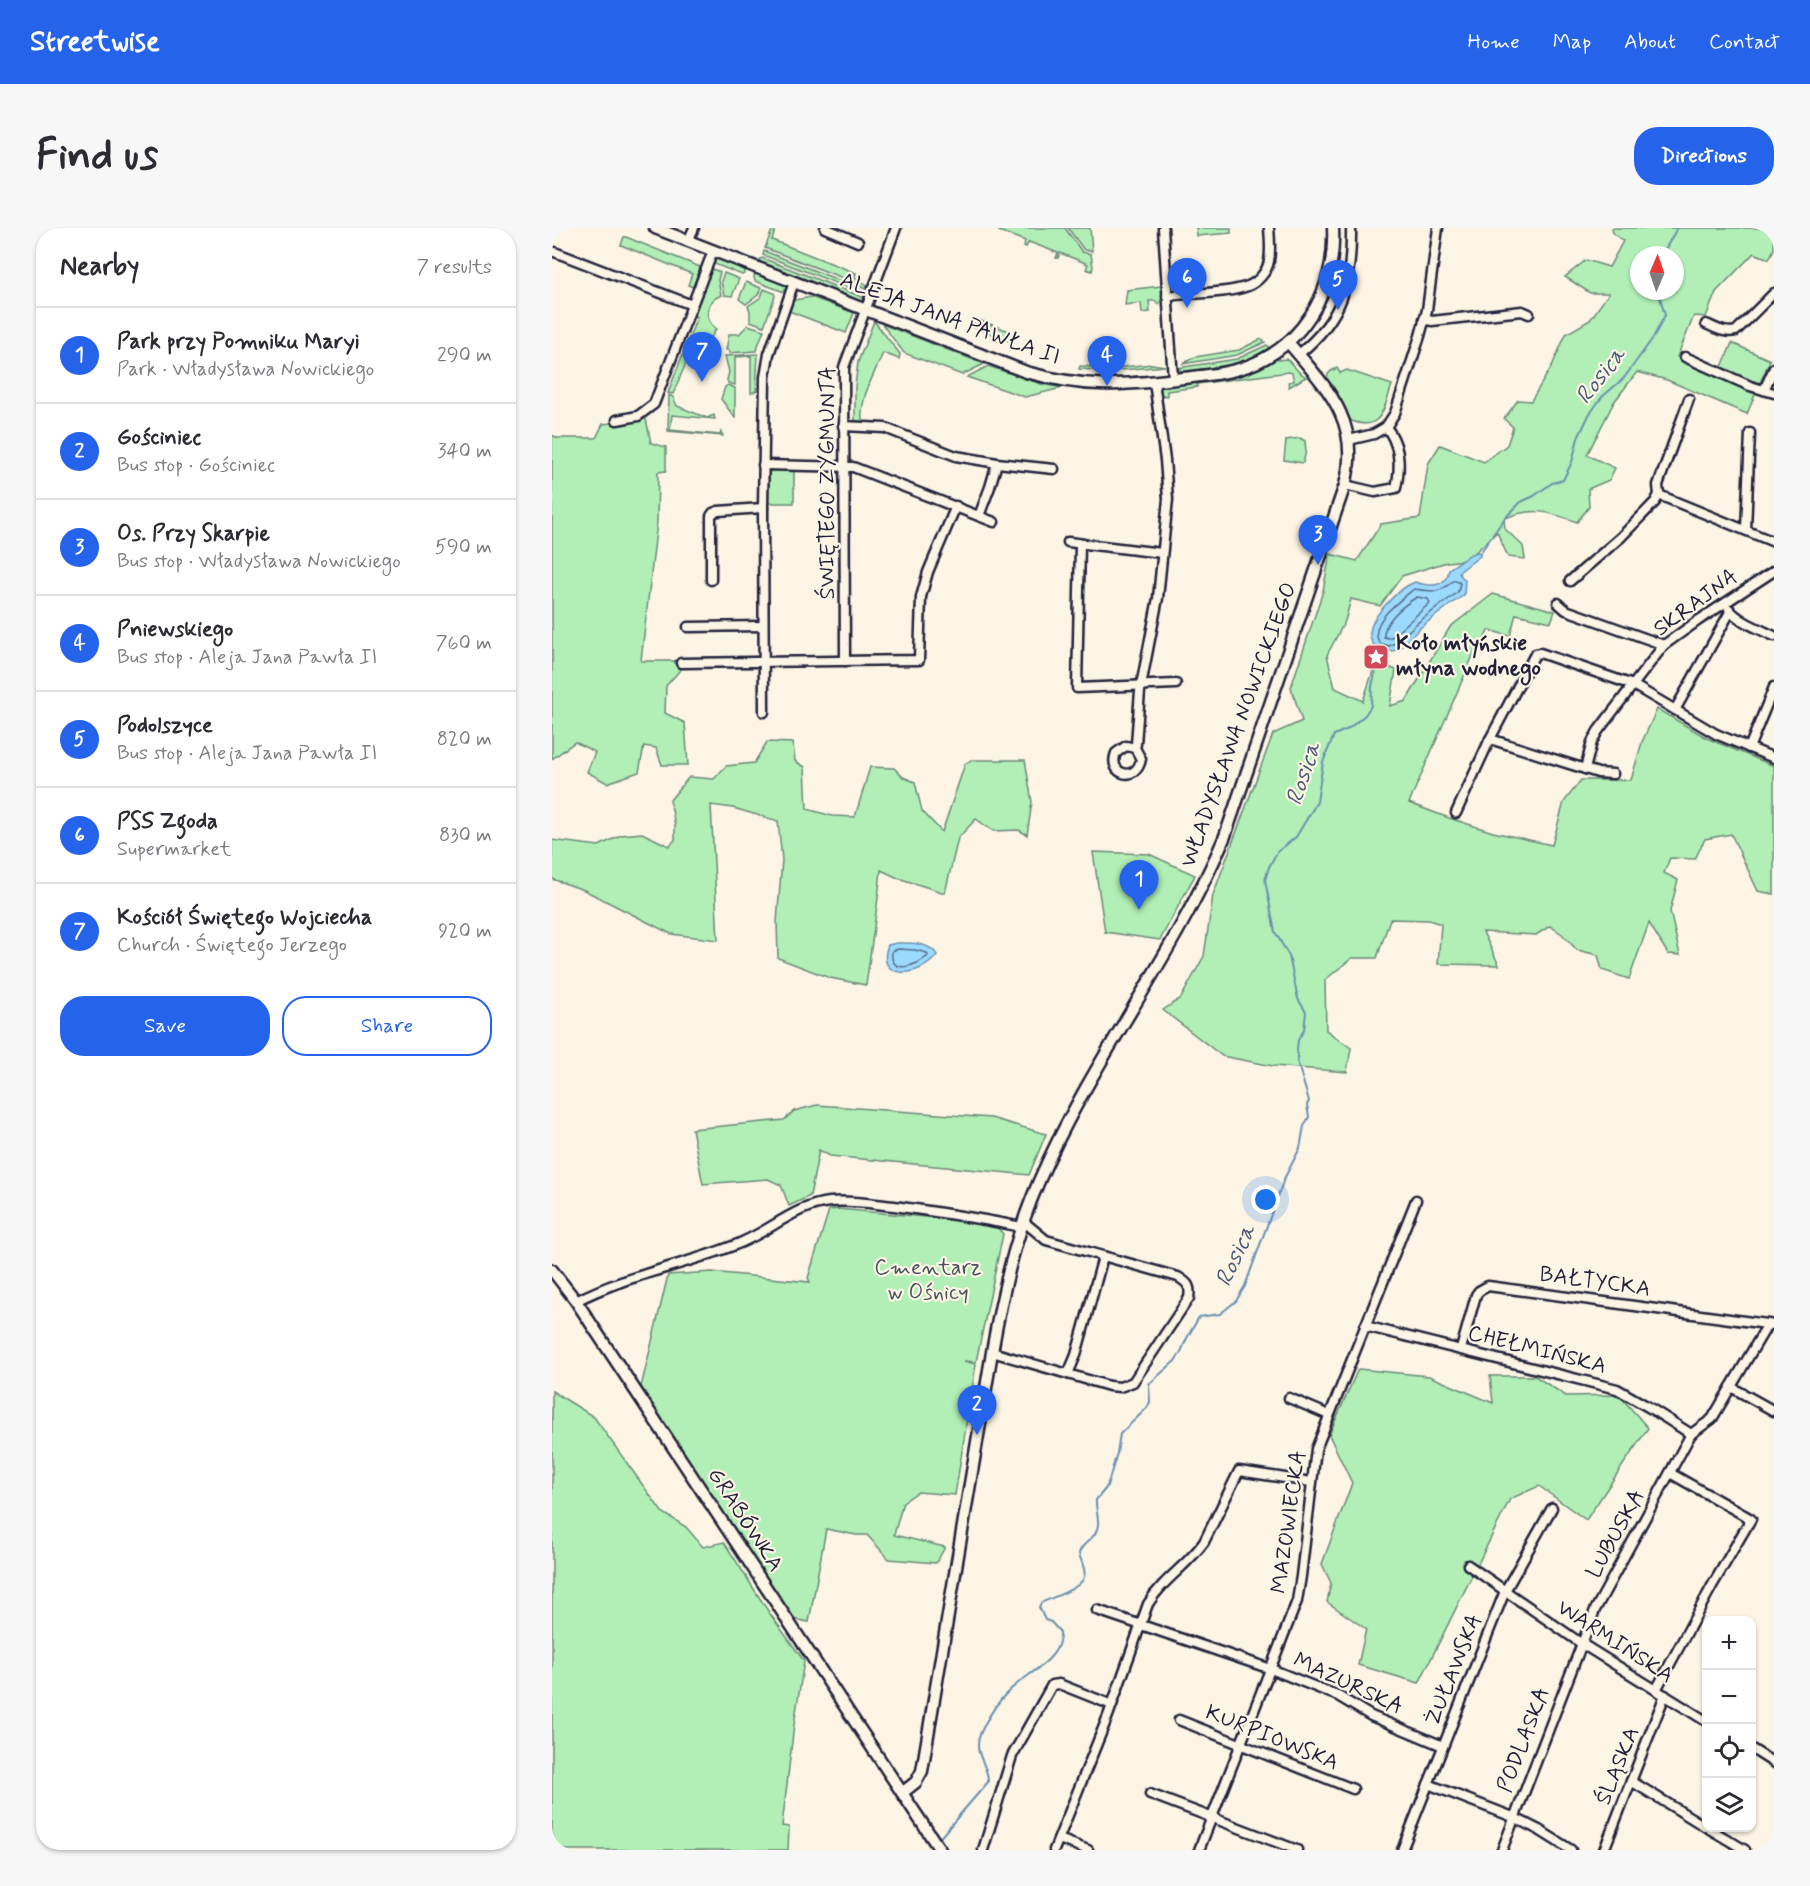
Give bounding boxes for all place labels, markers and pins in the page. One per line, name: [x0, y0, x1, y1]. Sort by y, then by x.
pin: 6: [1168, 259, 1206, 308]
pin: 5: [1318, 260, 1358, 310]
pin: 7: [682, 332, 722, 382]
pin: 4: [1088, 336, 1126, 386]
pin: 3: [1298, 516, 1338, 565]
place label: Koło młyńskie młyna wodnego: [1396, 630, 1541, 686]
place icon: Koło młyńskie młyna wodnego: [1361, 642, 1391, 672]
pin: 1: [1120, 860, 1158, 910]
pin: 2: [958, 1386, 996, 1435]

